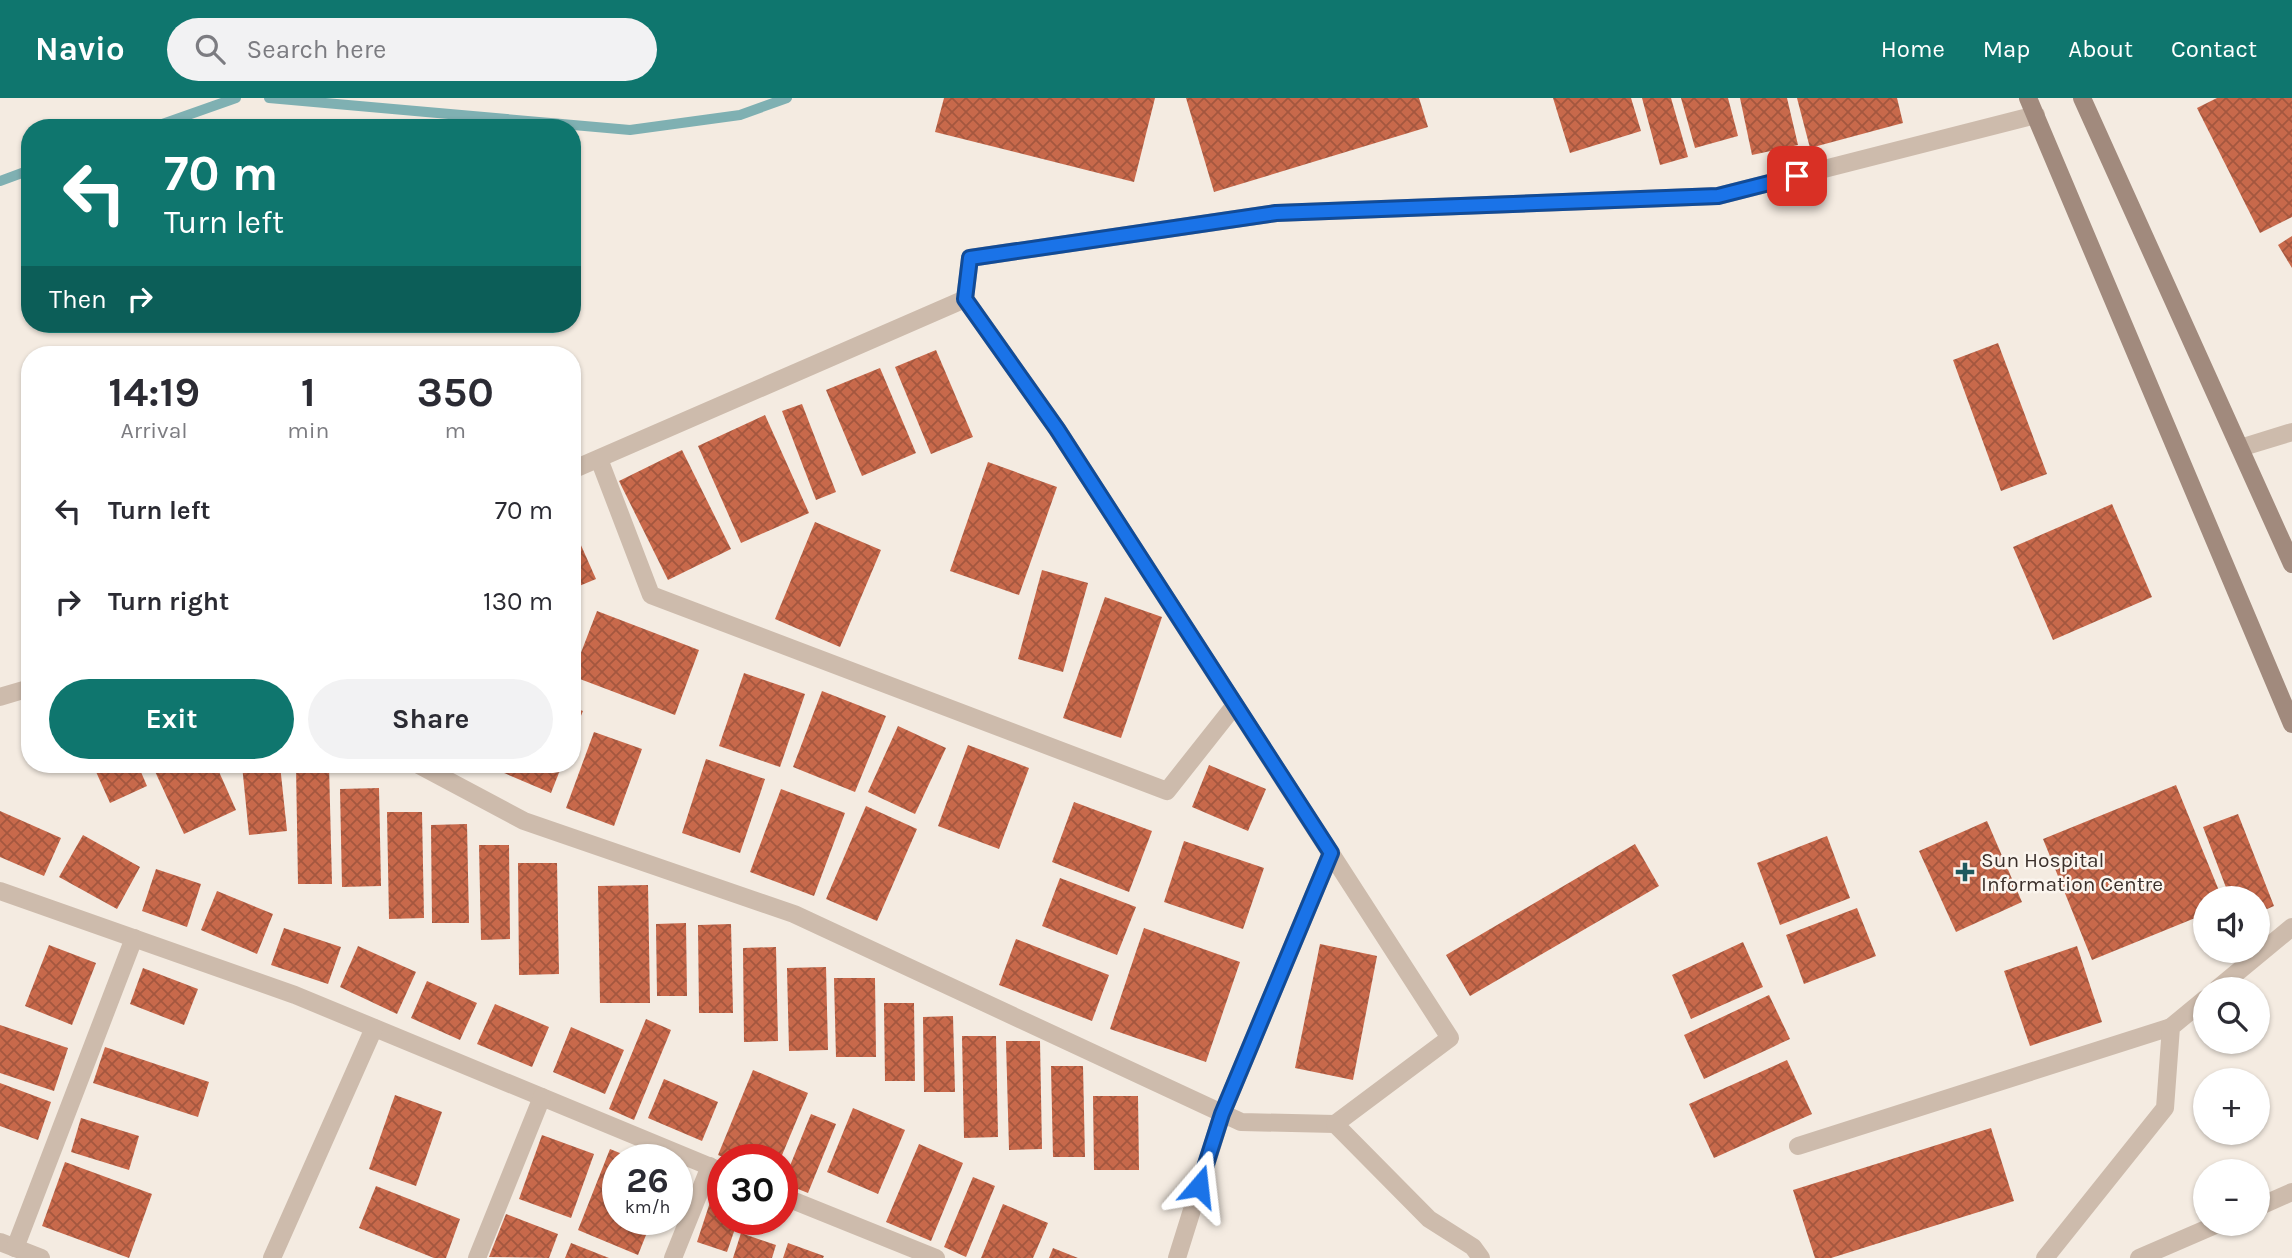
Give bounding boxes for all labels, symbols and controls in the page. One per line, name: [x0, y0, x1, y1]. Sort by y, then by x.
search box: [167, 18, 657, 81]
text: Navio: [35, 30, 125, 68]
icon: search: [191, 30, 229, 68]
text: Search here: [247, 34, 386, 65]
text: Home: [1881, 35, 1945, 63]
text: Map: [1983, 35, 2030, 63]
text: About: [2068, 35, 2133, 63]
text: Contact: [2171, 35, 2257, 63]
text: 70 m: [164, 145, 278, 202]
pin: [1767, 146, 1827, 206]
icon: left: [49, 147, 140, 238]
icon: arrive: [1778, 157, 1816, 195]
text: Turn left: [164, 204, 284, 241]
icon: right: [121, 280, 159, 318]
text: Then: [49, 284, 107, 315]
text: 14:19: [108, 367, 200, 417]
text: 1: [301, 367, 316, 417]
text: 350: [417, 367, 494, 417]
text: Arrival: [120, 417, 188, 444]
text: min: [287, 417, 329, 444]
text: m: [444, 417, 466, 444]
icon: left: [49, 492, 87, 530]
text: Turn left: [108, 495, 210, 526]
text: 70 m: [495, 495, 553, 526]
icon: right: [49, 583, 87, 621]
text: Turn right: [108, 586, 229, 617]
text: 130 m: [483, 586, 553, 617]
button: Exit: [49, 679, 294, 759]
button: Share: [308, 679, 553, 759]
place label: Sun Hospital Information Centre: [1981, 848, 2163, 896]
marker: Sun Hospital Information Centre: [1955, 862, 1975, 882]
map controls: [2193, 886, 2270, 1236]
button: sound: [2193, 886, 2270, 963]
button: search: [2193, 977, 2270, 1054]
button: +: [2193, 1068, 2270, 1145]
speed limit sign: 30: [707, 1144, 798, 1235]
position arrow: [1162, 1149, 1236, 1223]
button: −: [2193, 1159, 2270, 1236]
text: 26: [626, 1160, 669, 1201]
text: km/h: [625, 1196, 670, 1218]

